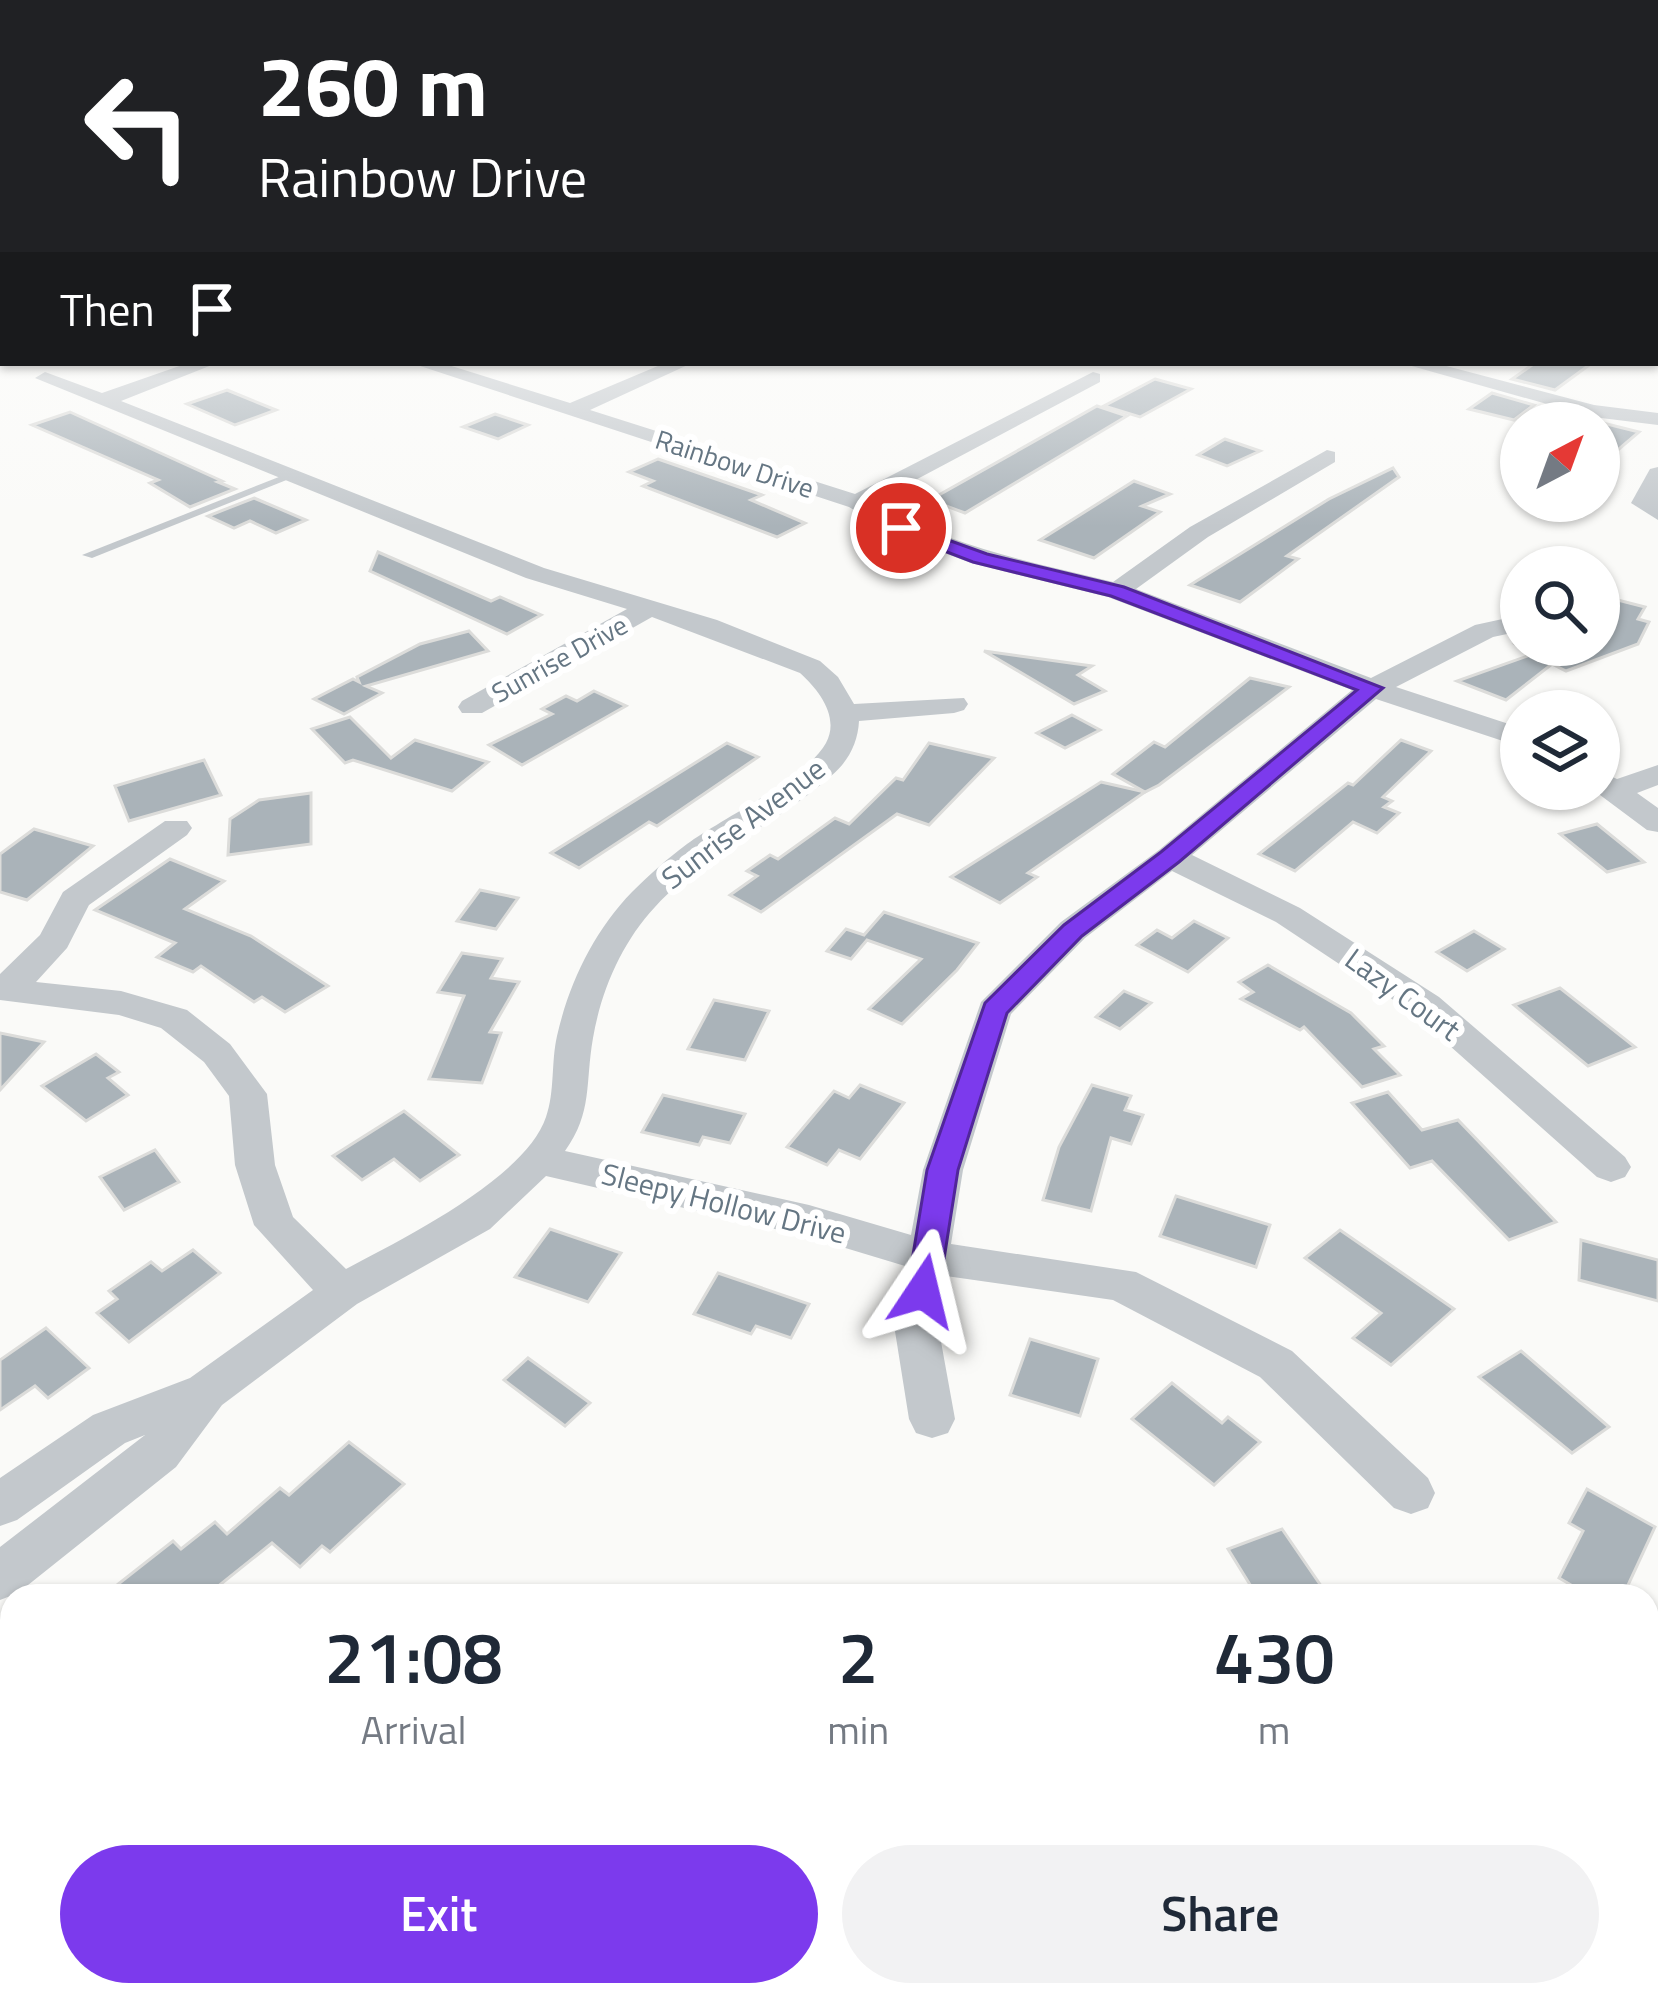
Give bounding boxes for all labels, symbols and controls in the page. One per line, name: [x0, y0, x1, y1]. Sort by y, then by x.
text: 260 m: [258, 21, 488, 149]
icon: left: [60, 48, 216, 204]
text: Rainbow Drive: [258, 136, 587, 218]
text: Then: [60, 275, 155, 343]
icon: arrive: [179, 276, 245, 342]
north arrow: [1500, 402, 1620, 522]
map controls: [1500, 402, 1620, 810]
street label: Rainbow Drive: [650, 418, 820, 508]
pin: [850, 477, 952, 579]
icon: arrive: [868, 495, 934, 561]
button: search: [1500, 546, 1620, 666]
street label: Sunrise Drive: [484, 604, 634, 712]
button: layers: [1500, 690, 1620, 810]
street label: Sunrise Avenue: [651, 746, 835, 900]
street label: Lazy Court: [1336, 936, 1471, 1052]
street label: Sleepy Hollow Drive: [597, 1150, 851, 1256]
position arrow: [860, 1228, 986, 1354]
text: 21:08: [324, 1601, 503, 1711]
text: 2: [838, 1601, 878, 1711]
text: 430: [1214, 1601, 1335, 1711]
text: Arrival: [361, 1700, 467, 1759]
text: min: [827, 1700, 889, 1759]
text: m: [1258, 1700, 1290, 1759]
button: Exit: [60, 1845, 818, 1983]
button: Share: [842, 1845, 1599, 1983]

